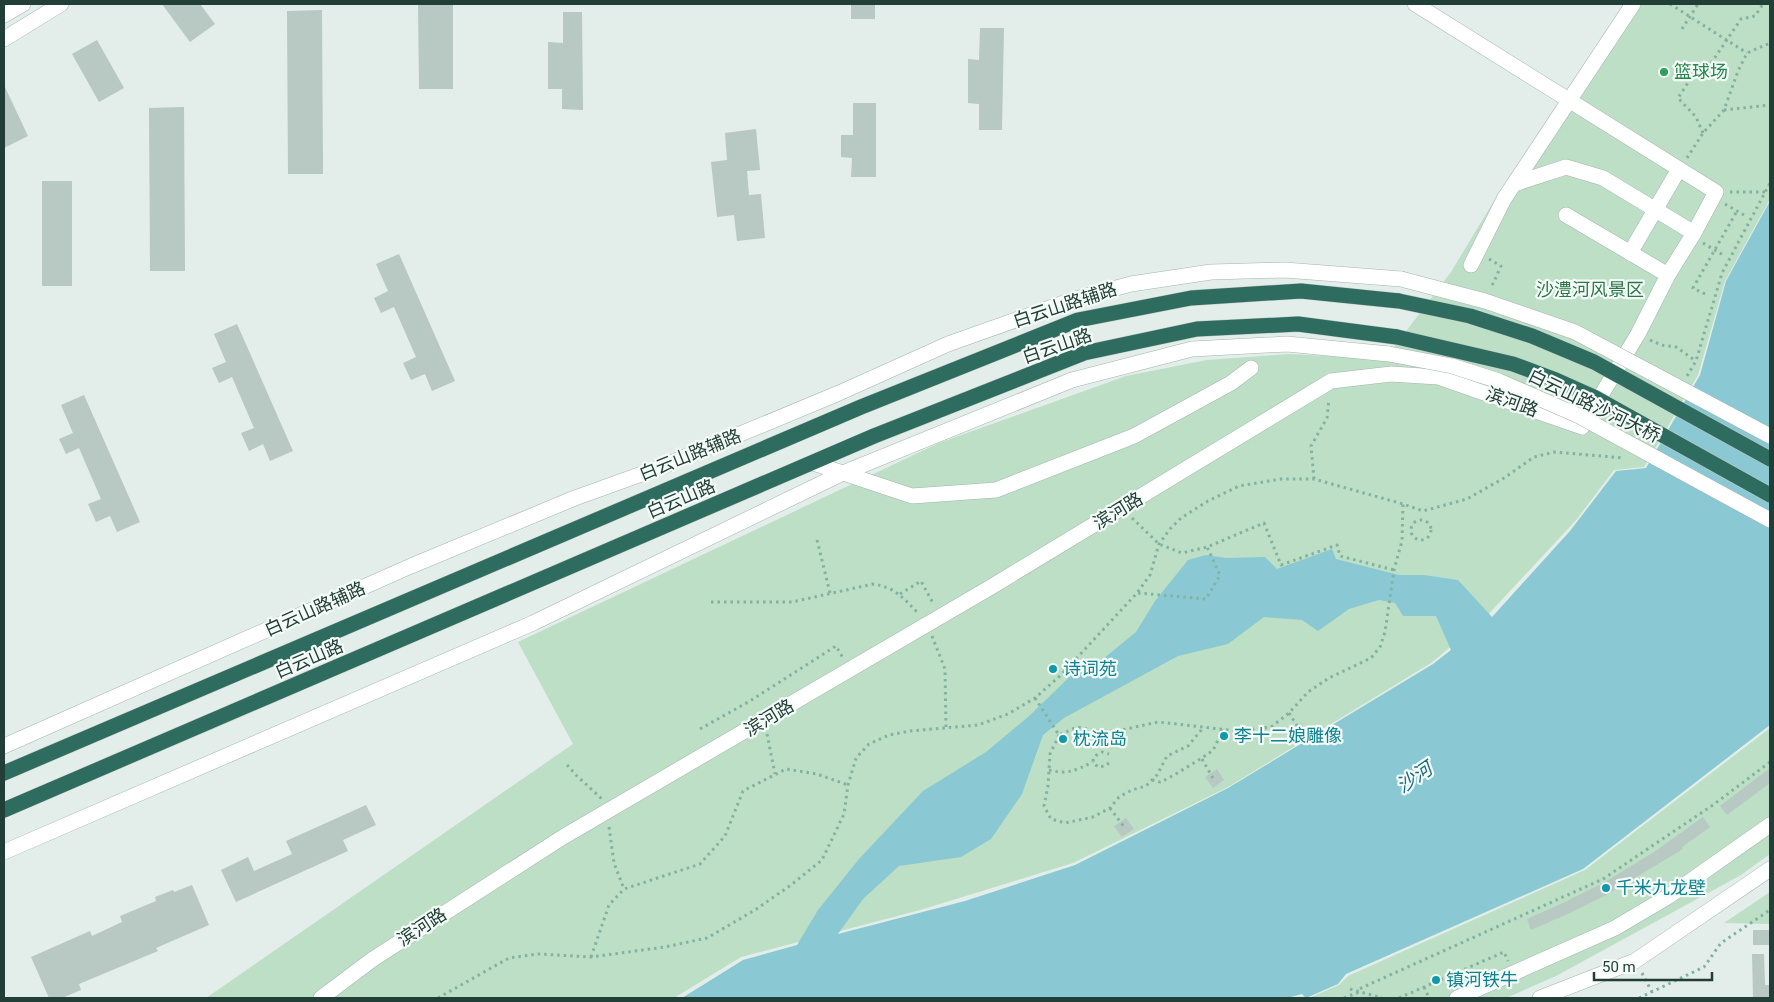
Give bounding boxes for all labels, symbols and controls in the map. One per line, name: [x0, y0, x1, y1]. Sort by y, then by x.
place label: 篮球场: [1674, 61, 1728, 82]
marker: 篮球场: [1658, 66, 1670, 78]
street label: 白云山路辅路: [1010, 278, 1119, 331]
park label: 沙澧河风景区: [1536, 279, 1644, 300]
street label: 白云山路: [1019, 324, 1094, 367]
street label: 白云山路沙河大桥: [1525, 365, 1664, 447]
street label: 滨河路: [1483, 382, 1541, 421]
street label: 白云山路辅路: [636, 425, 744, 485]
street label: 白云山路: [644, 475, 718, 522]
street label: 滨河路: [1089, 488, 1146, 533]
street label: 白云山路辅路: [261, 577, 368, 640]
street label: 白云山路: [272, 635, 346, 682]
place label: 诗词苑: [1063, 658, 1117, 679]
marker: 诗词苑: [1047, 663, 1059, 675]
street label: 滨河路: [740, 695, 797, 740]
place label: 李十二娘雕像: [1234, 725, 1342, 746]
place label: 枕流岛: [1073, 728, 1127, 749]
marker: 李十二娘雕像: [1218, 730, 1230, 742]
marker: 枕流岛: [1057, 733, 1069, 745]
water label: 沙河: [1392, 755, 1440, 798]
place label: 千米九龙壁: [1616, 877, 1706, 898]
marker: 千米九龙壁: [1600, 882, 1612, 894]
street label: 滨河路: [393, 903, 450, 950]
scale bar: [1594, 950, 1712, 982]
text: 50 m: [1602, 958, 1636, 976]
place label: 镇河铁牛: [1446, 969, 1518, 990]
marker: 镇河铁牛: [1430, 974, 1442, 986]

